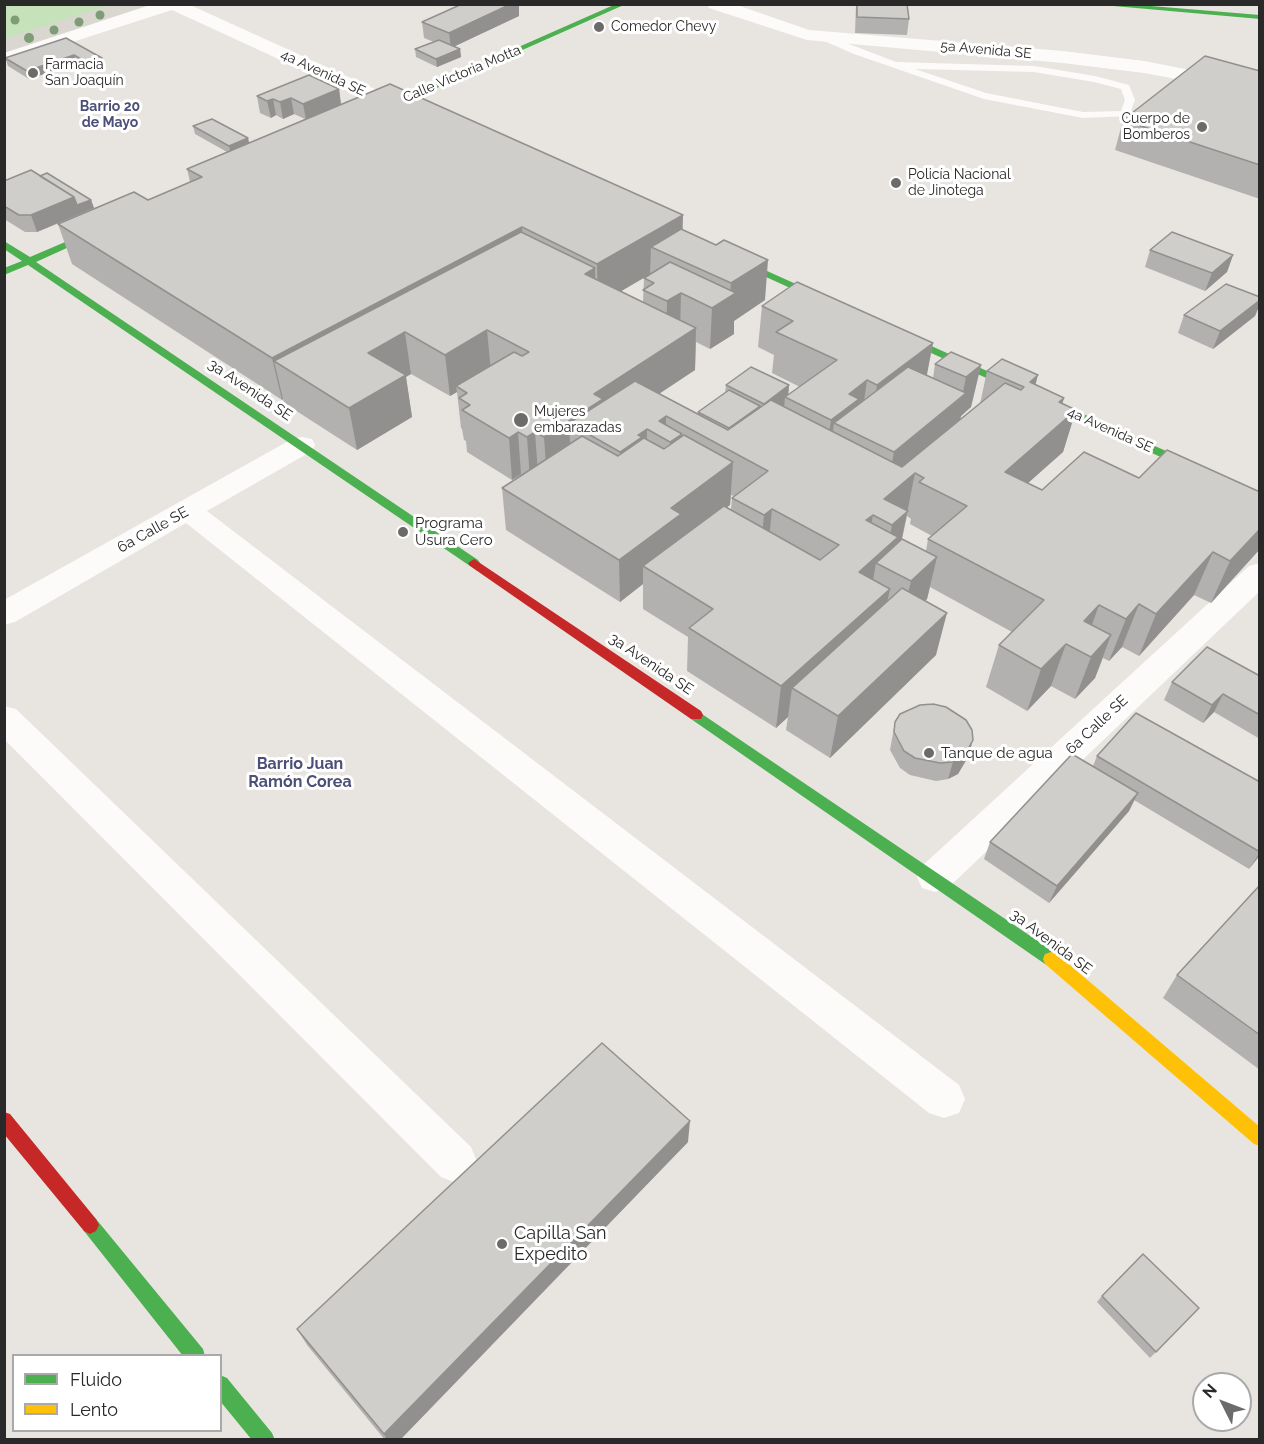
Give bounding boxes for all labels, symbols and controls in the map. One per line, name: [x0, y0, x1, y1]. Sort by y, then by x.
place label: Comedor Chevy: [611, 19, 716, 35]
marker: Comedor Chevy: [592, 20, 606, 34]
street label: 5a Avenida SE: [940, 38, 1032, 62]
street label: Calle Victoria Motta: [401, 42, 523, 106]
street label: 4a Avenida SE: [278, 46, 368, 100]
place label: Farmacia San Joaquín: [45, 57, 124, 90]
marker: Farmacia San Joaquín: [26, 66, 40, 80]
district label: Barrio 20 de Mayo: [80, 99, 140, 132]
place label: Cuerpo de Bomberos: [1121, 111, 1190, 144]
marker: Cuerpo de Bomberos: [1195, 120, 1209, 134]
place label: Policía Nacional de Jinotega: [908, 167, 1011, 200]
marker: Policía Nacional de Jinotega: [889, 176, 903, 190]
street label: 3a Avenida SE: [204, 355, 296, 425]
place label: Mujeres embarazadas: [534, 404, 621, 436]
street label: 4a Avenida SE: [1065, 404, 1155, 456]
marker: Mujeres embarazadas: [512, 411, 530, 429]
street label: 6a Calle SE: [114, 503, 192, 557]
place label: Programa Usura Cero: [415, 514, 493, 549]
marker: Programa Usura Cero: [396, 525, 410, 539]
street label: 3a Avenida SE: [605, 629, 697, 699]
street label: 6a Calle SE: [1062, 692, 1132, 758]
place label: Tanque de agua: [941, 744, 1053, 762]
marker: Tanque de agua: [922, 746, 936, 760]
district label: Barrio Juan Ramón Corea: [248, 754, 352, 792]
street label: 3a Avenida SE: [1007, 905, 1095, 979]
place label: Capilla San Expedito: [514, 1223, 607, 1266]
marker: Capilla San Expedito: [495, 1237, 509, 1251]
legend: [12, 1354, 222, 1432]
text: Fluido: [70, 1369, 122, 1390]
north arrow: [1192, 1372, 1252, 1432]
text: N: [1199, 1380, 1221, 1402]
text: Lento: [70, 1399, 118, 1420]

